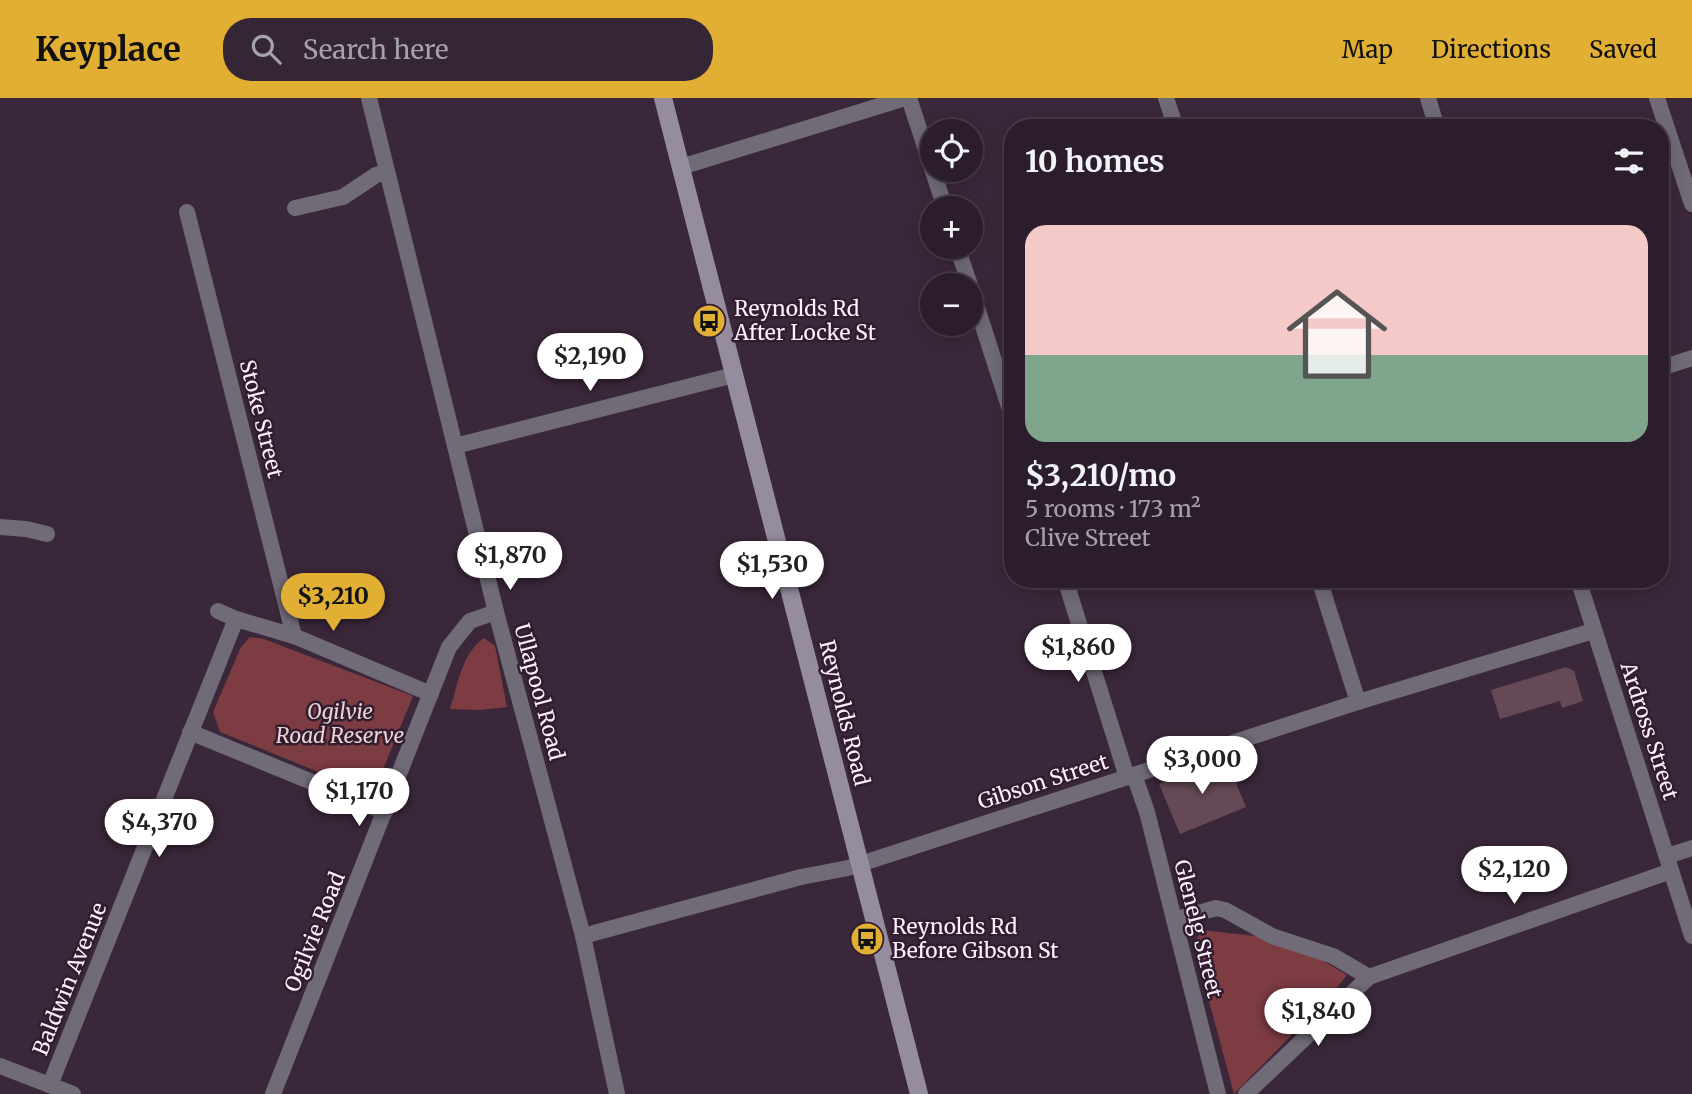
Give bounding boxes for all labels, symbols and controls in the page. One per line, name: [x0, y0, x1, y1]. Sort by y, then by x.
search box: [223, 18, 713, 81]
text: Keyplace: [35, 29, 181, 70]
icon: search: [247, 30, 285, 68]
text: Search here: [303, 33, 449, 66]
text: Map: [1342, 34, 1393, 65]
text: Directions: [1431, 34, 1551, 65]
text: Saved: [1589, 34, 1657, 65]
map controls: [920, 119, 983, 336]
button: locate: [920, 119, 983, 182]
text: 10 homes: [1025, 142, 1165, 180]
icon: filters: [1610, 142, 1648, 180]
button: +: [920, 196, 983, 259]
icon: home: [1274, 271, 1400, 397]
button: −: [920, 273, 983, 336]
place label: Reynolds Rd After Locke St: [733, 295, 876, 346]
bus stop icon: Reynolds Rd After Locke St: [690, 302, 728, 340]
pin: $2,190: [533, 334, 647, 393]
text: $2,190: [553, 341, 627, 370]
street label: Stoke Street: [234, 357, 289, 481]
text: $3,210/mo: [1025, 456, 1176, 494]
text: 5 rooms · 173 m²: [1025, 494, 1201, 523]
text: Clive Street: [1025, 523, 1150, 552]
pin: $1,870: [453, 532, 567, 592]
text: $1,870: [473, 540, 547, 569]
pin: $1,530: [715, 542, 829, 601]
text: $1,530: [736, 549, 808, 578]
pin: $3,210: [276, 574, 390, 633]
text: $3,210: [297, 581, 369, 610]
street label: Ullapool Road: [508, 621, 571, 763]
pin: $1,860: [1021, 624, 1135, 684]
text: $1,860: [1040, 632, 1116, 661]
street label: Reynolds Road: [813, 637, 876, 789]
street label: Ardross Street: [1614, 658, 1684, 803]
park label: Ogilvie Road Reserve: [276, 698, 404, 749]
pin: $3,000: [1145, 736, 1259, 796]
text: $3,000: [1163, 744, 1241, 773]
street label: Gibson Street: [974, 748, 1112, 815]
pin: $1,170: [302, 768, 416, 828]
text: $1,170: [324, 776, 394, 805]
pin: $4,370: [102, 800, 216, 859]
text: $4,370: [121, 807, 197, 836]
pin: $2,120: [1457, 846, 1571, 906]
text: $2,120: [1477, 854, 1551, 883]
street label: Glenelg Street: [1168, 857, 1229, 1001]
street label: Ogilvie Road: [278, 868, 351, 996]
street label: Baldwin Avenue: [27, 898, 112, 1059]
place label: Reynolds Rd Before Gibson St: [892, 913, 1058, 964]
bus stop icon: Reynolds Rd Before Gibson St: [848, 920, 886, 958]
pin: $1,840: [1261, 988, 1375, 1048]
text: $1,840: [1280, 996, 1356, 1025]

